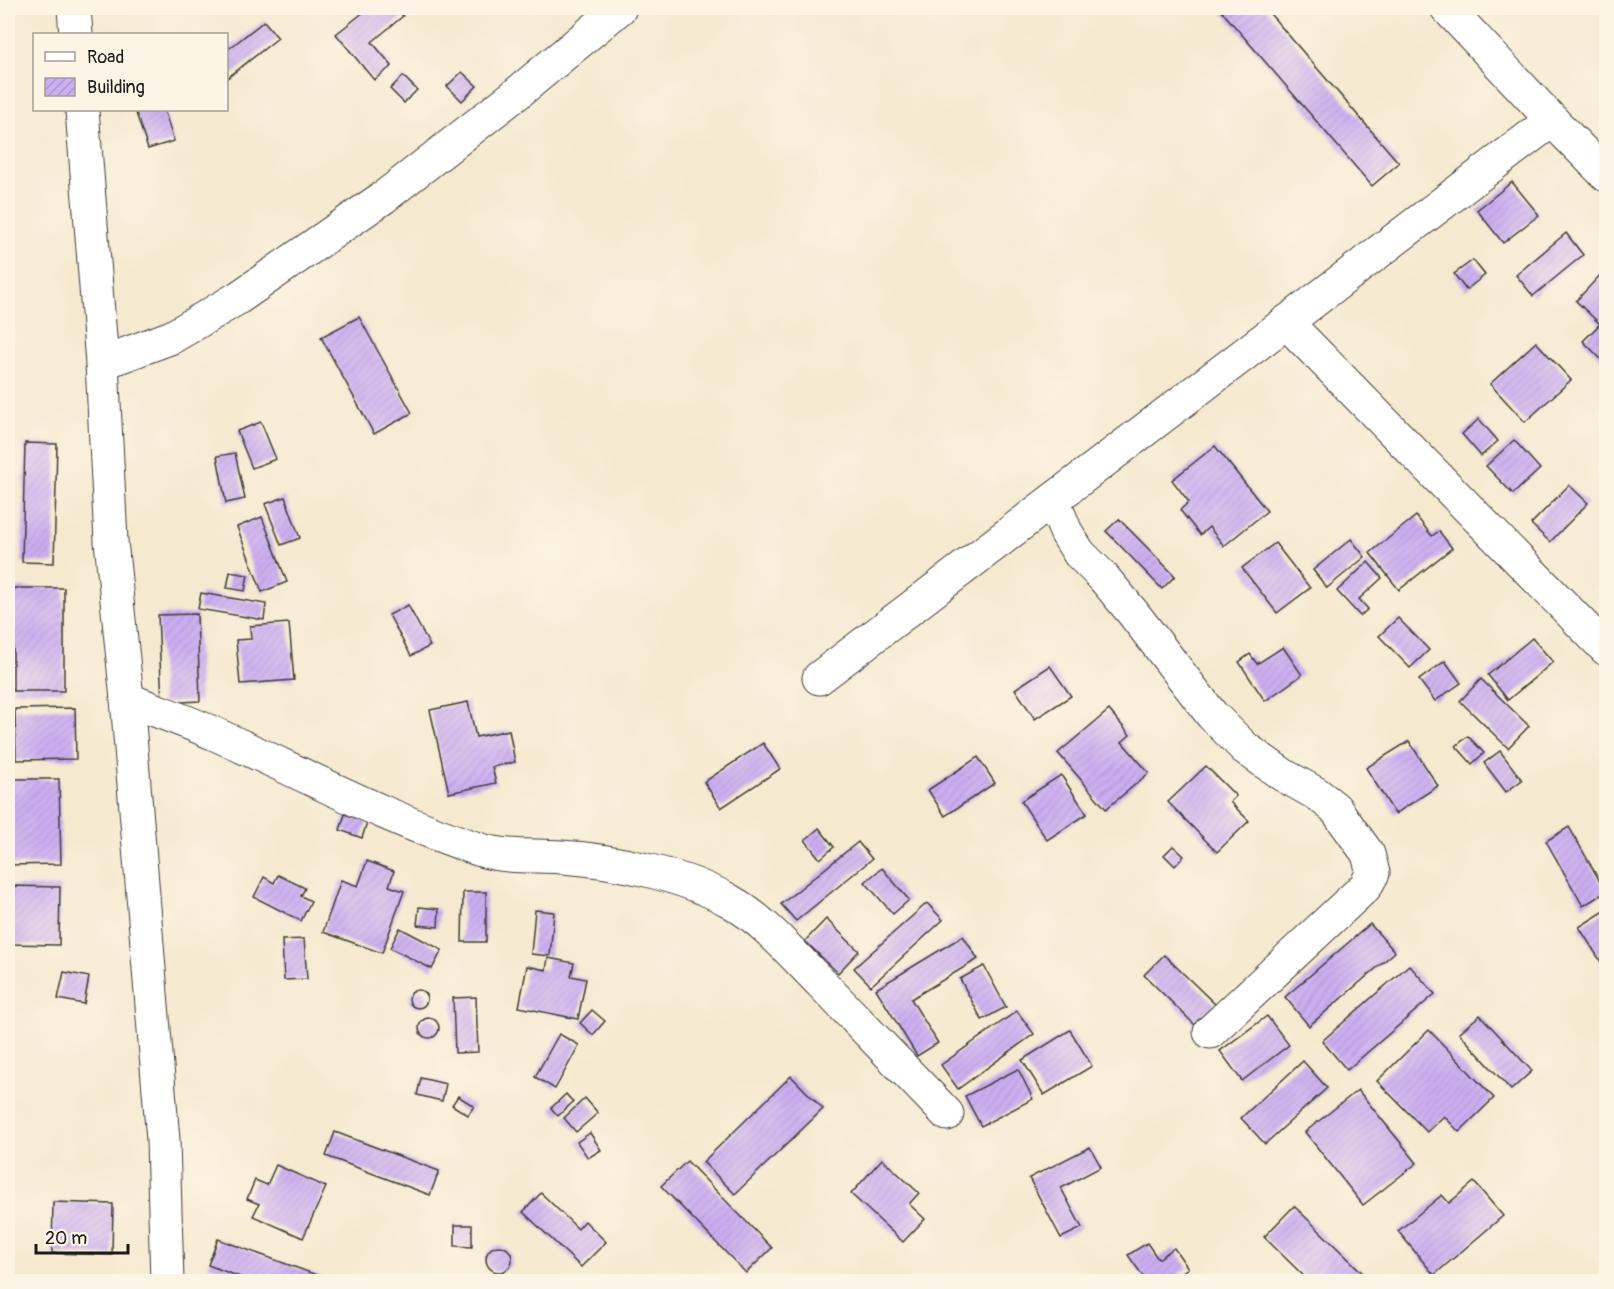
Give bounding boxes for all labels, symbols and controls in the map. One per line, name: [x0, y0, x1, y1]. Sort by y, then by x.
legend: [33, 33, 228, 111]
text: Road: [87, 46, 124, 69]
text: Building: [87, 76, 145, 99]
scale bar: [36, 1217, 128, 1255]
text: 20 m: [45, 1227, 87, 1250]

